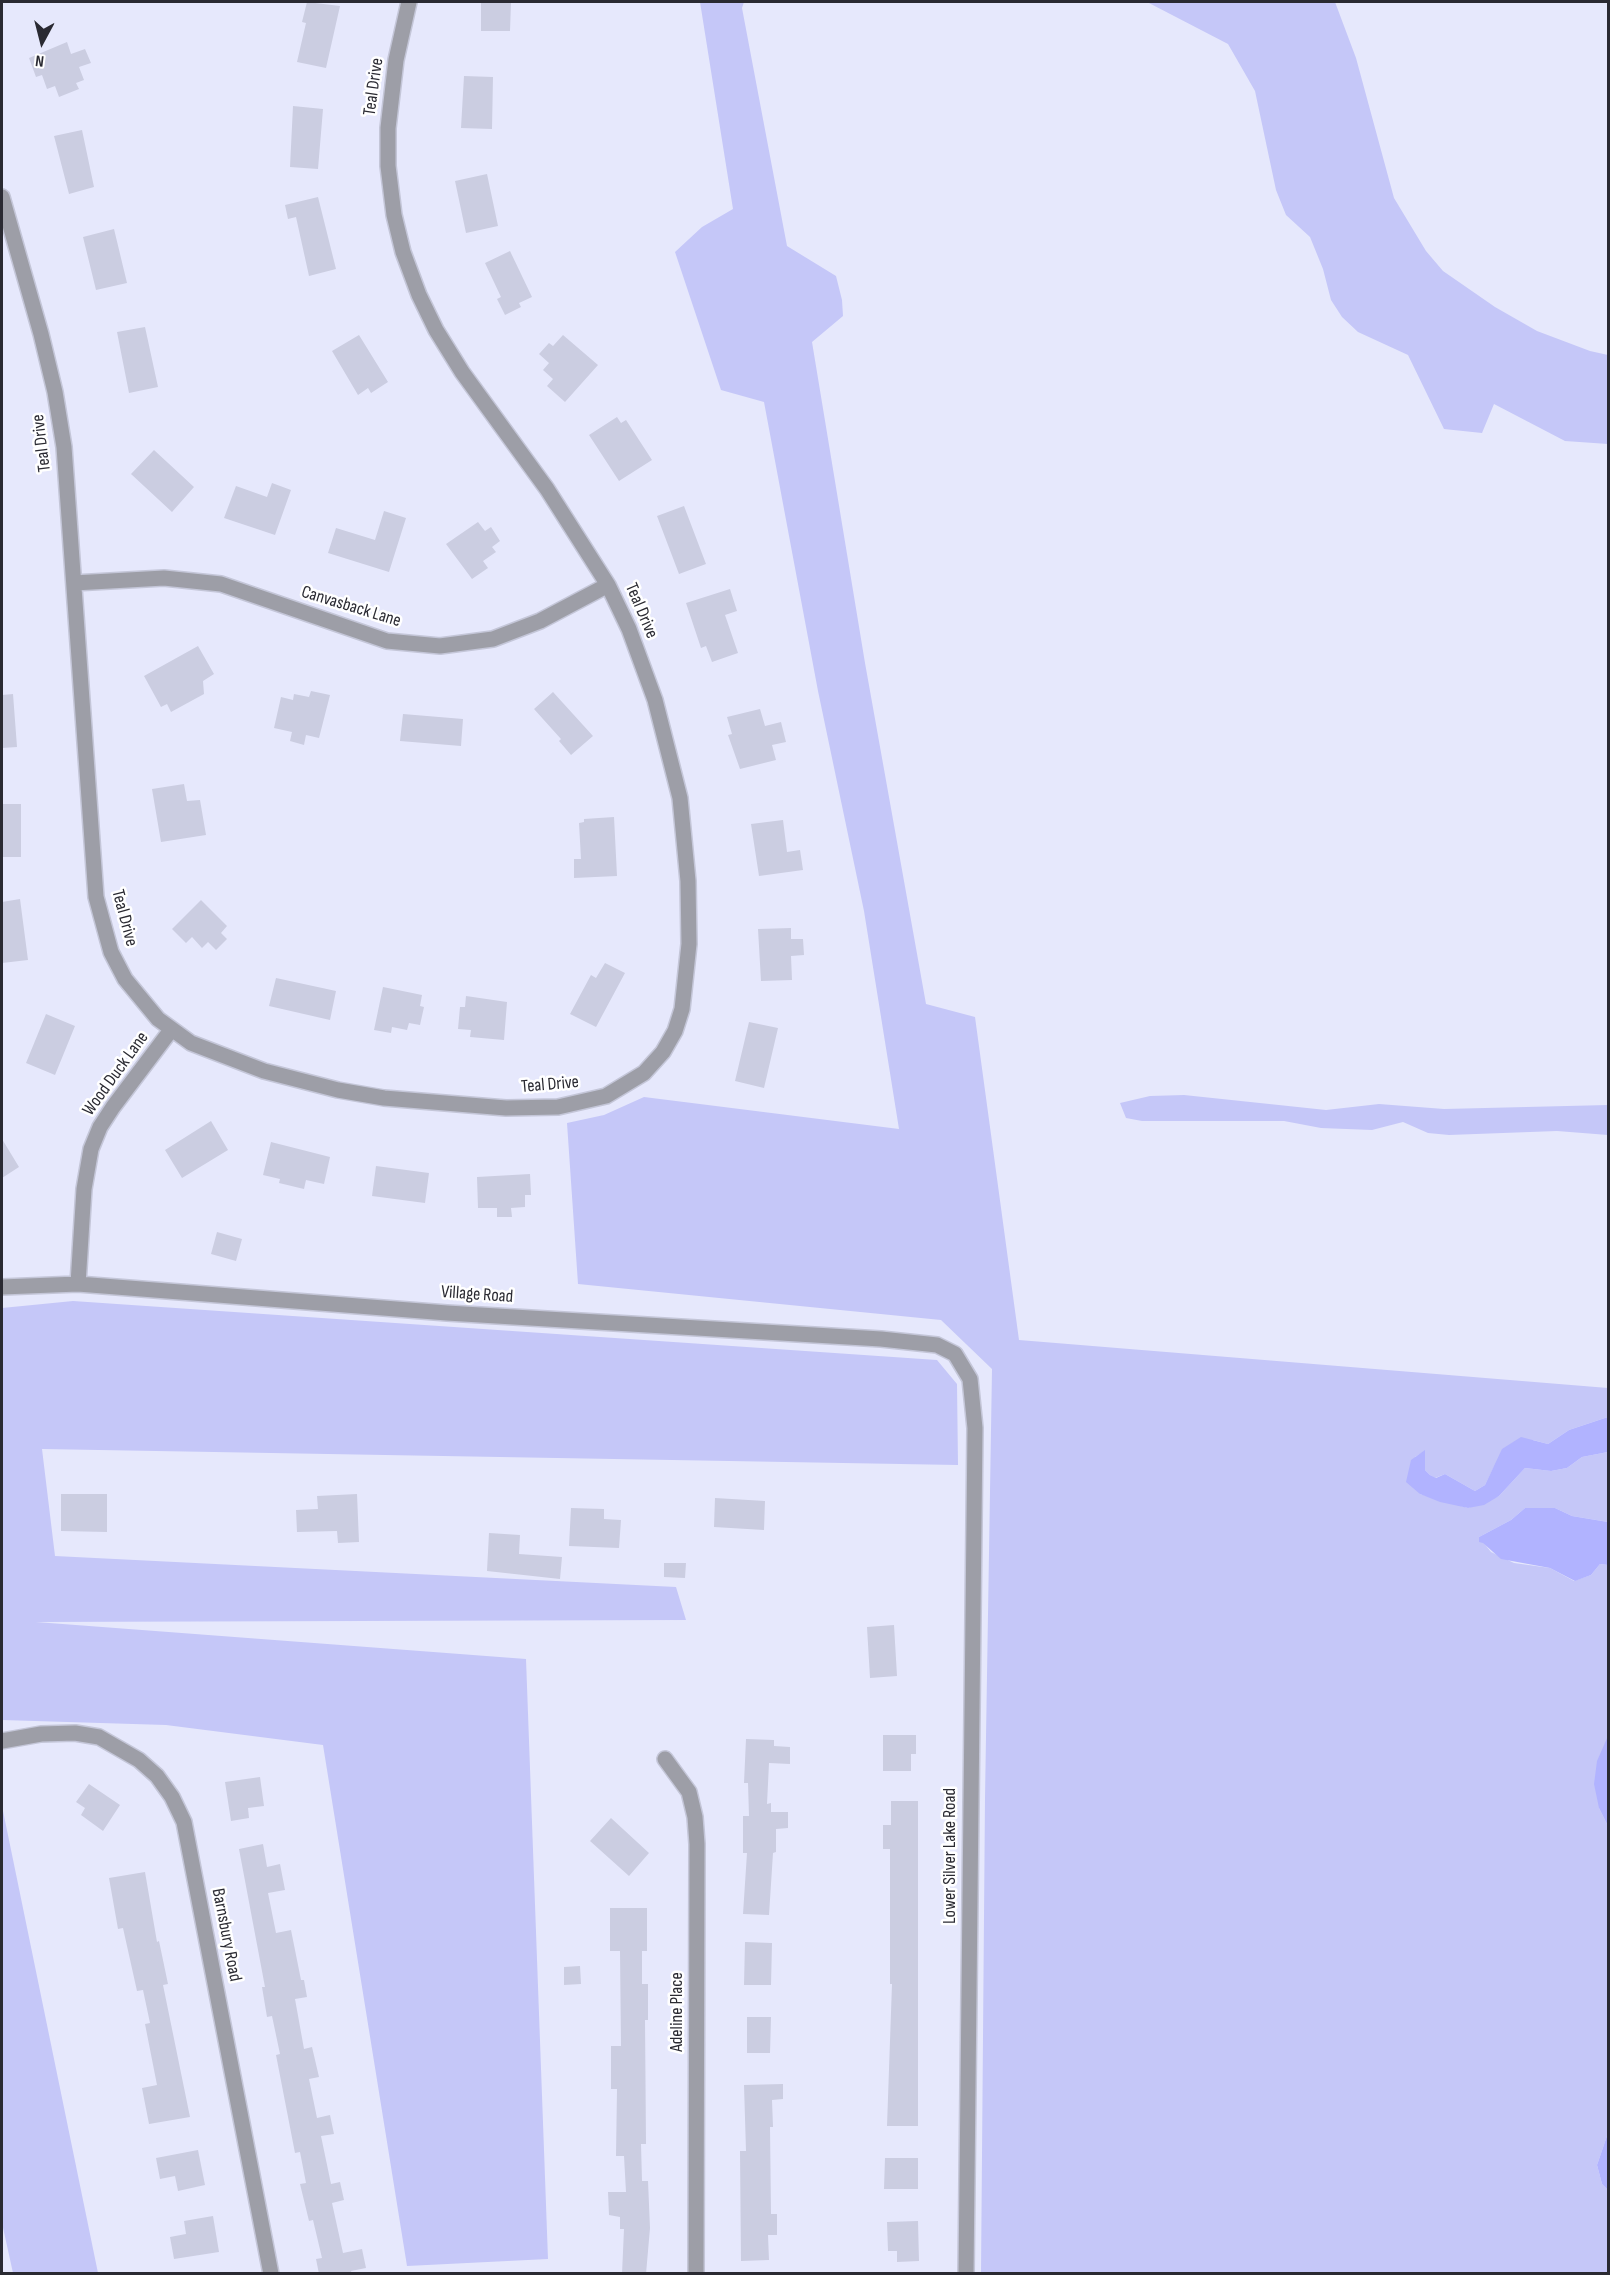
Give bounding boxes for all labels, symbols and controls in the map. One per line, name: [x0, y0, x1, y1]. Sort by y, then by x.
north arrow: [12, 12, 72, 72]
text: N: [34, 50, 45, 70]
street label: Teal Drive: [359, 57, 389, 117]
street label: Teal Drive: [28, 413, 56, 473]
street label: Teal Drive: [620, 580, 662, 642]
street label: Canvasback Lane: [299, 582, 403, 632]
street label: Teal Drive: [106, 887, 142, 949]
street label: Wood Duck Lane: [78, 1028, 154, 1120]
street label: Teal Drive: [520, 1072, 580, 1098]
street label: Village Road: [440, 1282, 514, 1308]
street label: Lower Silver Lake Road: [939, 1788, 961, 1924]
street label: Barnsbury Road: [206, 1887, 246, 1983]
street label: Adeline Place: [666, 1972, 688, 2052]

